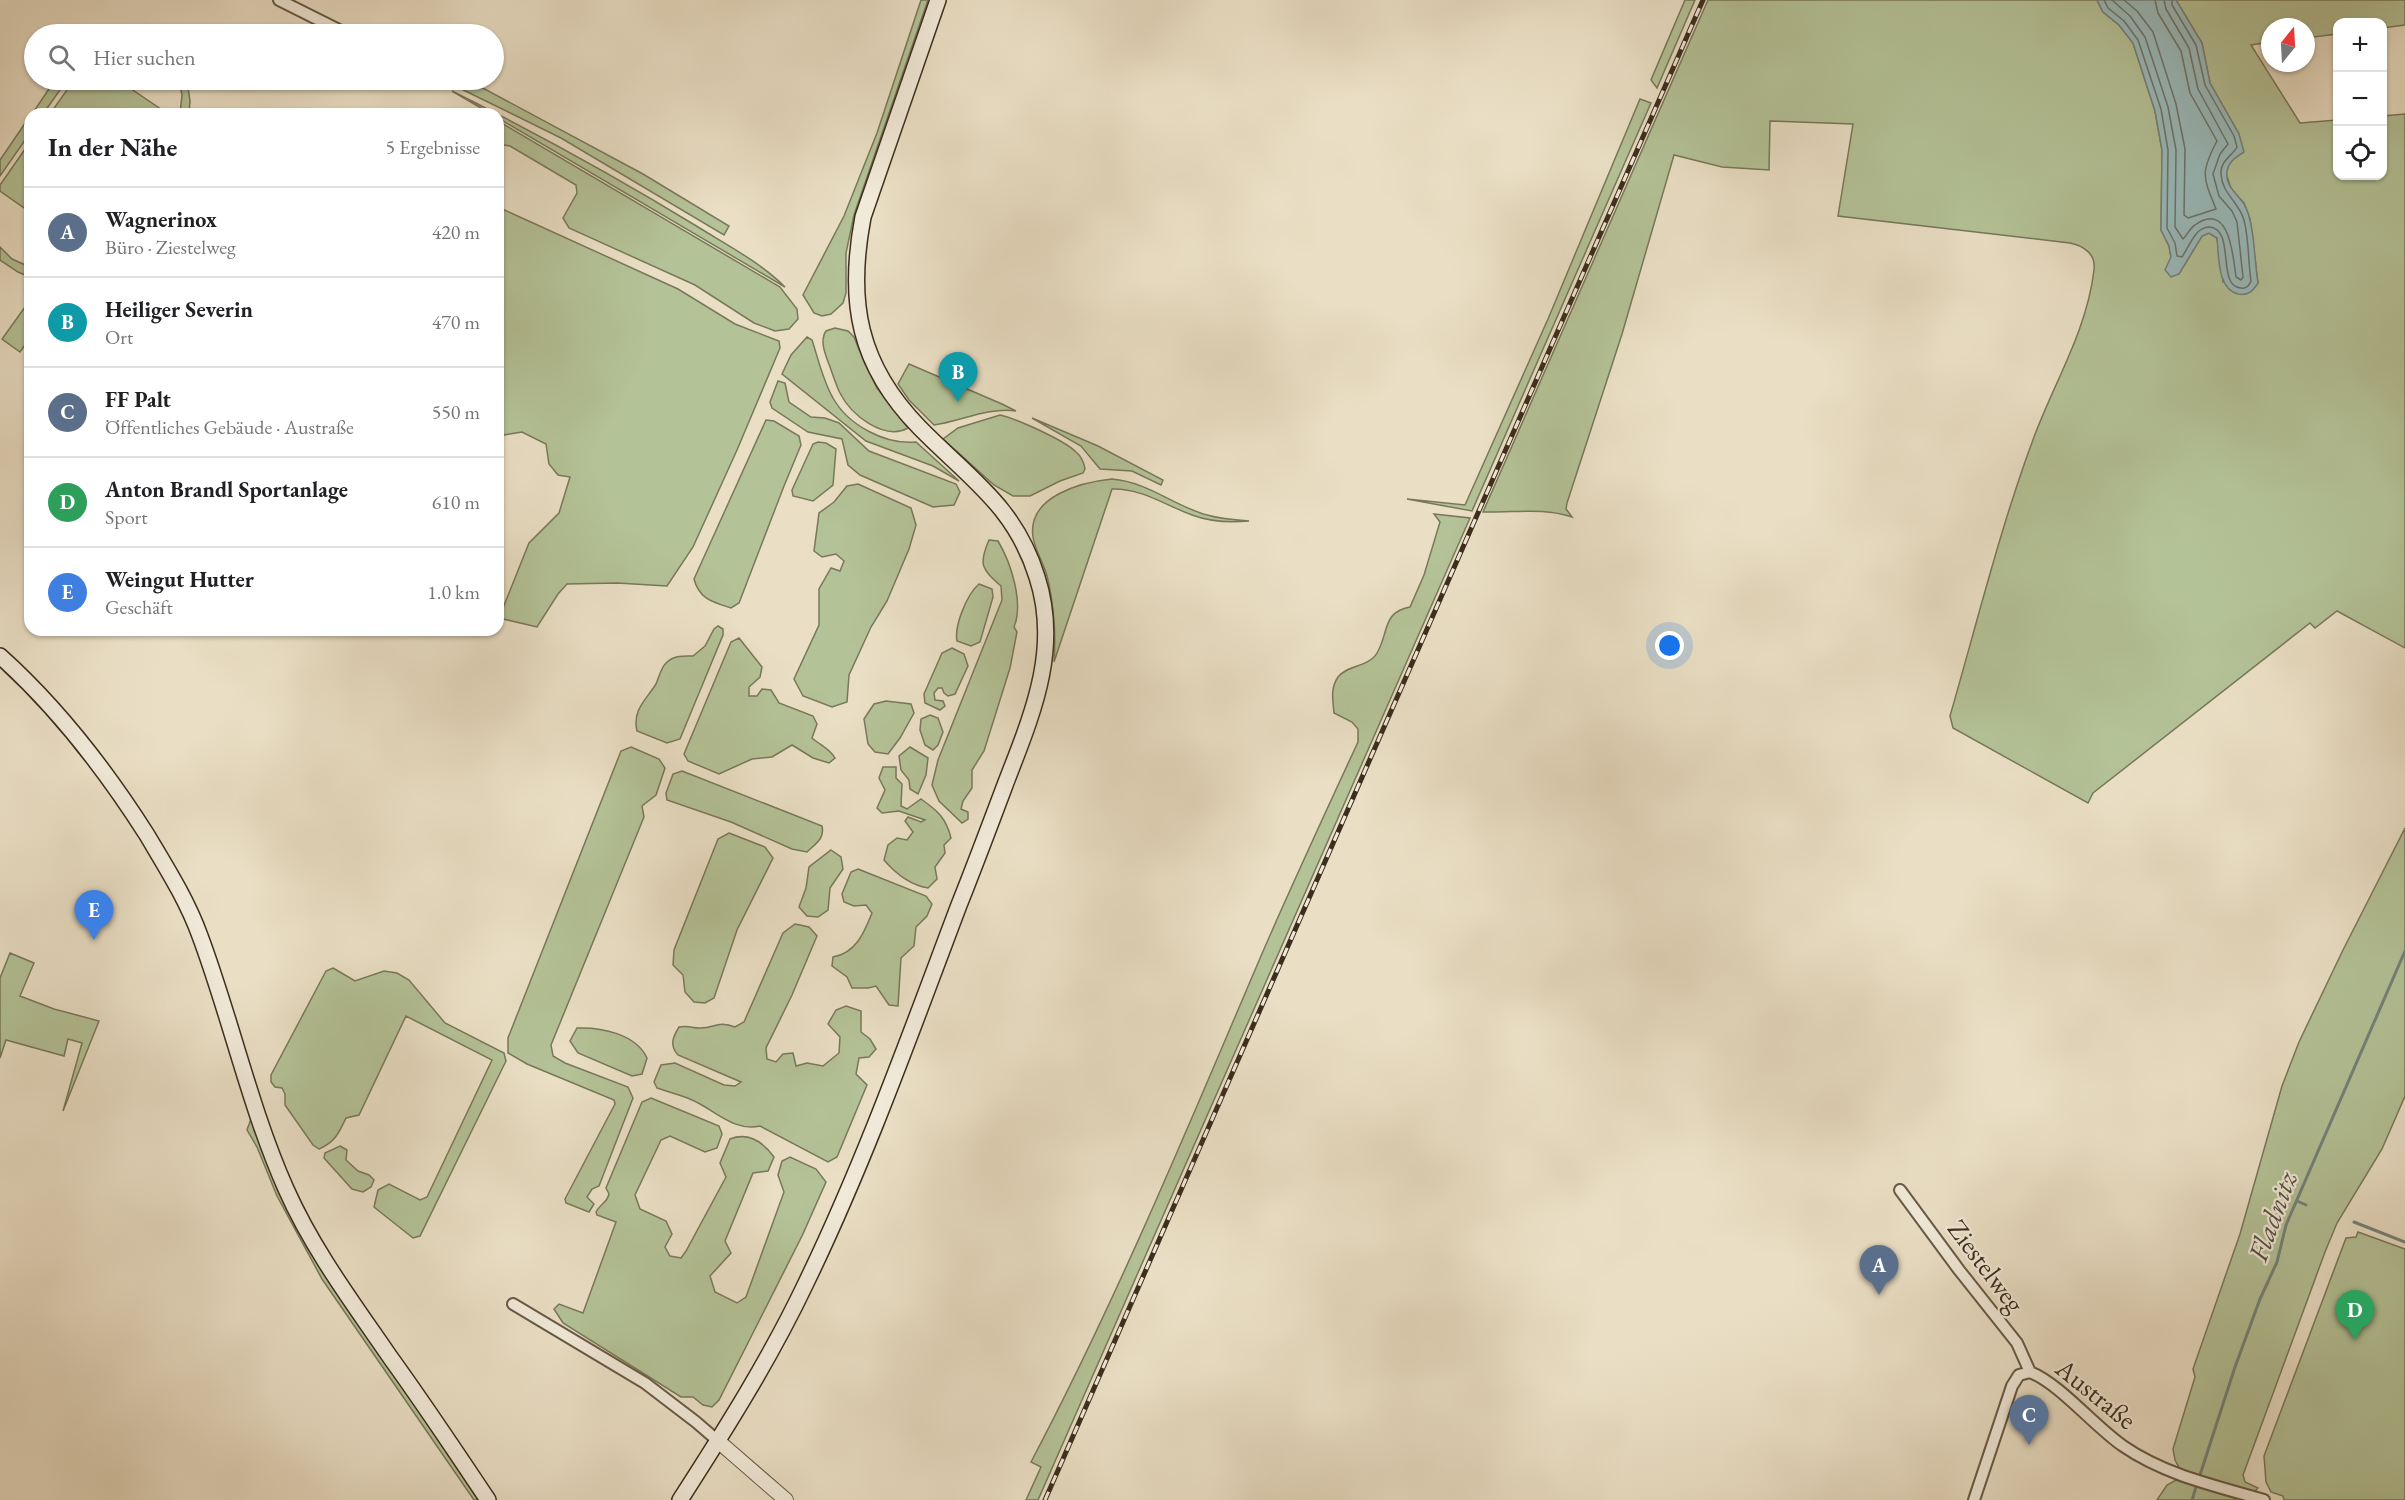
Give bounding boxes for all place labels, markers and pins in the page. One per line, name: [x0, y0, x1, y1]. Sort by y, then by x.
pin: B: [938, 352, 978, 402]
pin: E: [74, 890, 113, 940]
pin: A: [1860, 1246, 1898, 1295]
pin: D: [2336, 1290, 2374, 1340]
pin: C: [2010, 1396, 2048, 1445]

